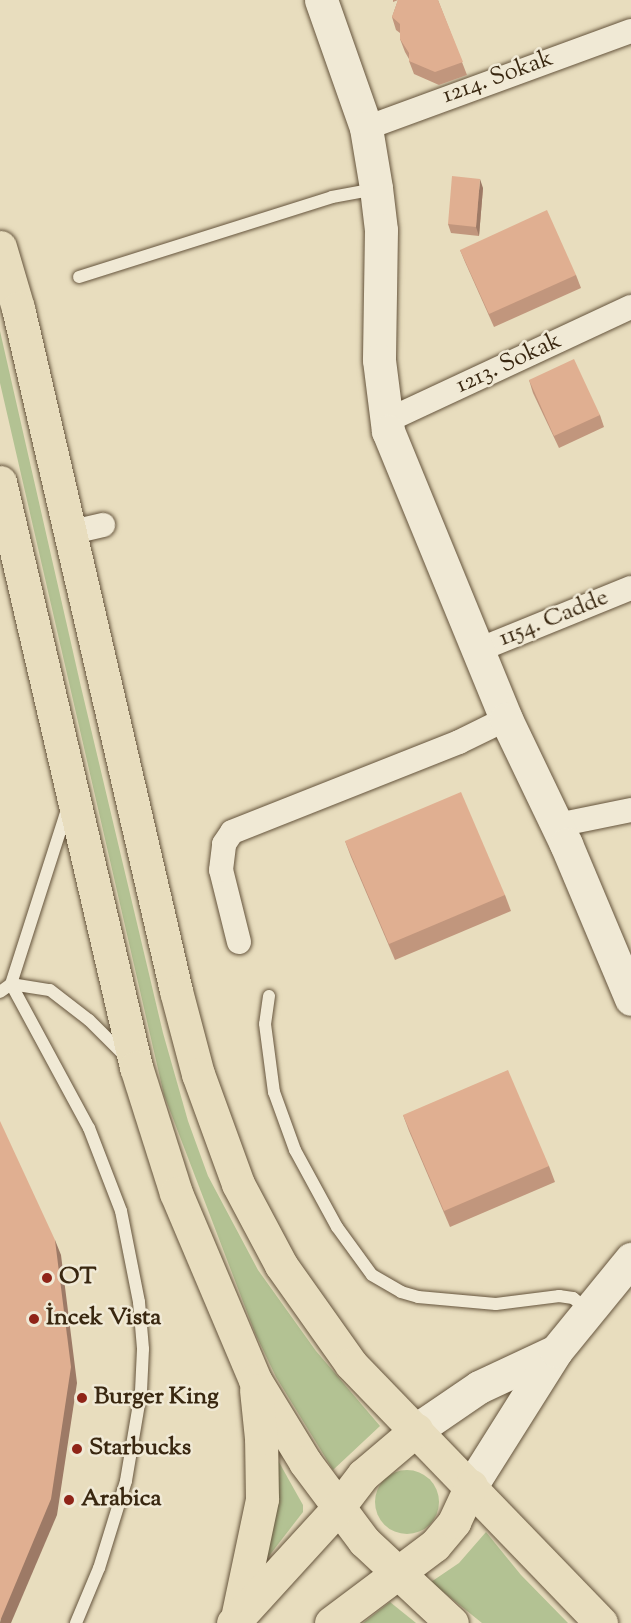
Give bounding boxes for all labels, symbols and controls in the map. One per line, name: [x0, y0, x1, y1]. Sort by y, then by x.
street label: 1214. Sokak: [439, 45, 557, 111]
street label: 1213. Sokak: [452, 327, 566, 401]
street label: 1154. Cadde: [495, 584, 613, 654]
place label: OT: [59, 1264, 96, 1292]
marker: OT: [40, 1271, 54, 1285]
place label: İncek Vista: [46, 1305, 161, 1333]
marker: İncek Vista: [27, 1312, 41, 1326]
place label: Burger King: [94, 1384, 219, 1412]
marker: Burger King: [75, 1391, 89, 1405]
place label: Starbucks: [89, 1435, 191, 1463]
marker: Starbucks: [70, 1442, 84, 1456]
place label: Arabica: [81, 1486, 162, 1514]
marker: Arabica: [62, 1493, 76, 1507]

